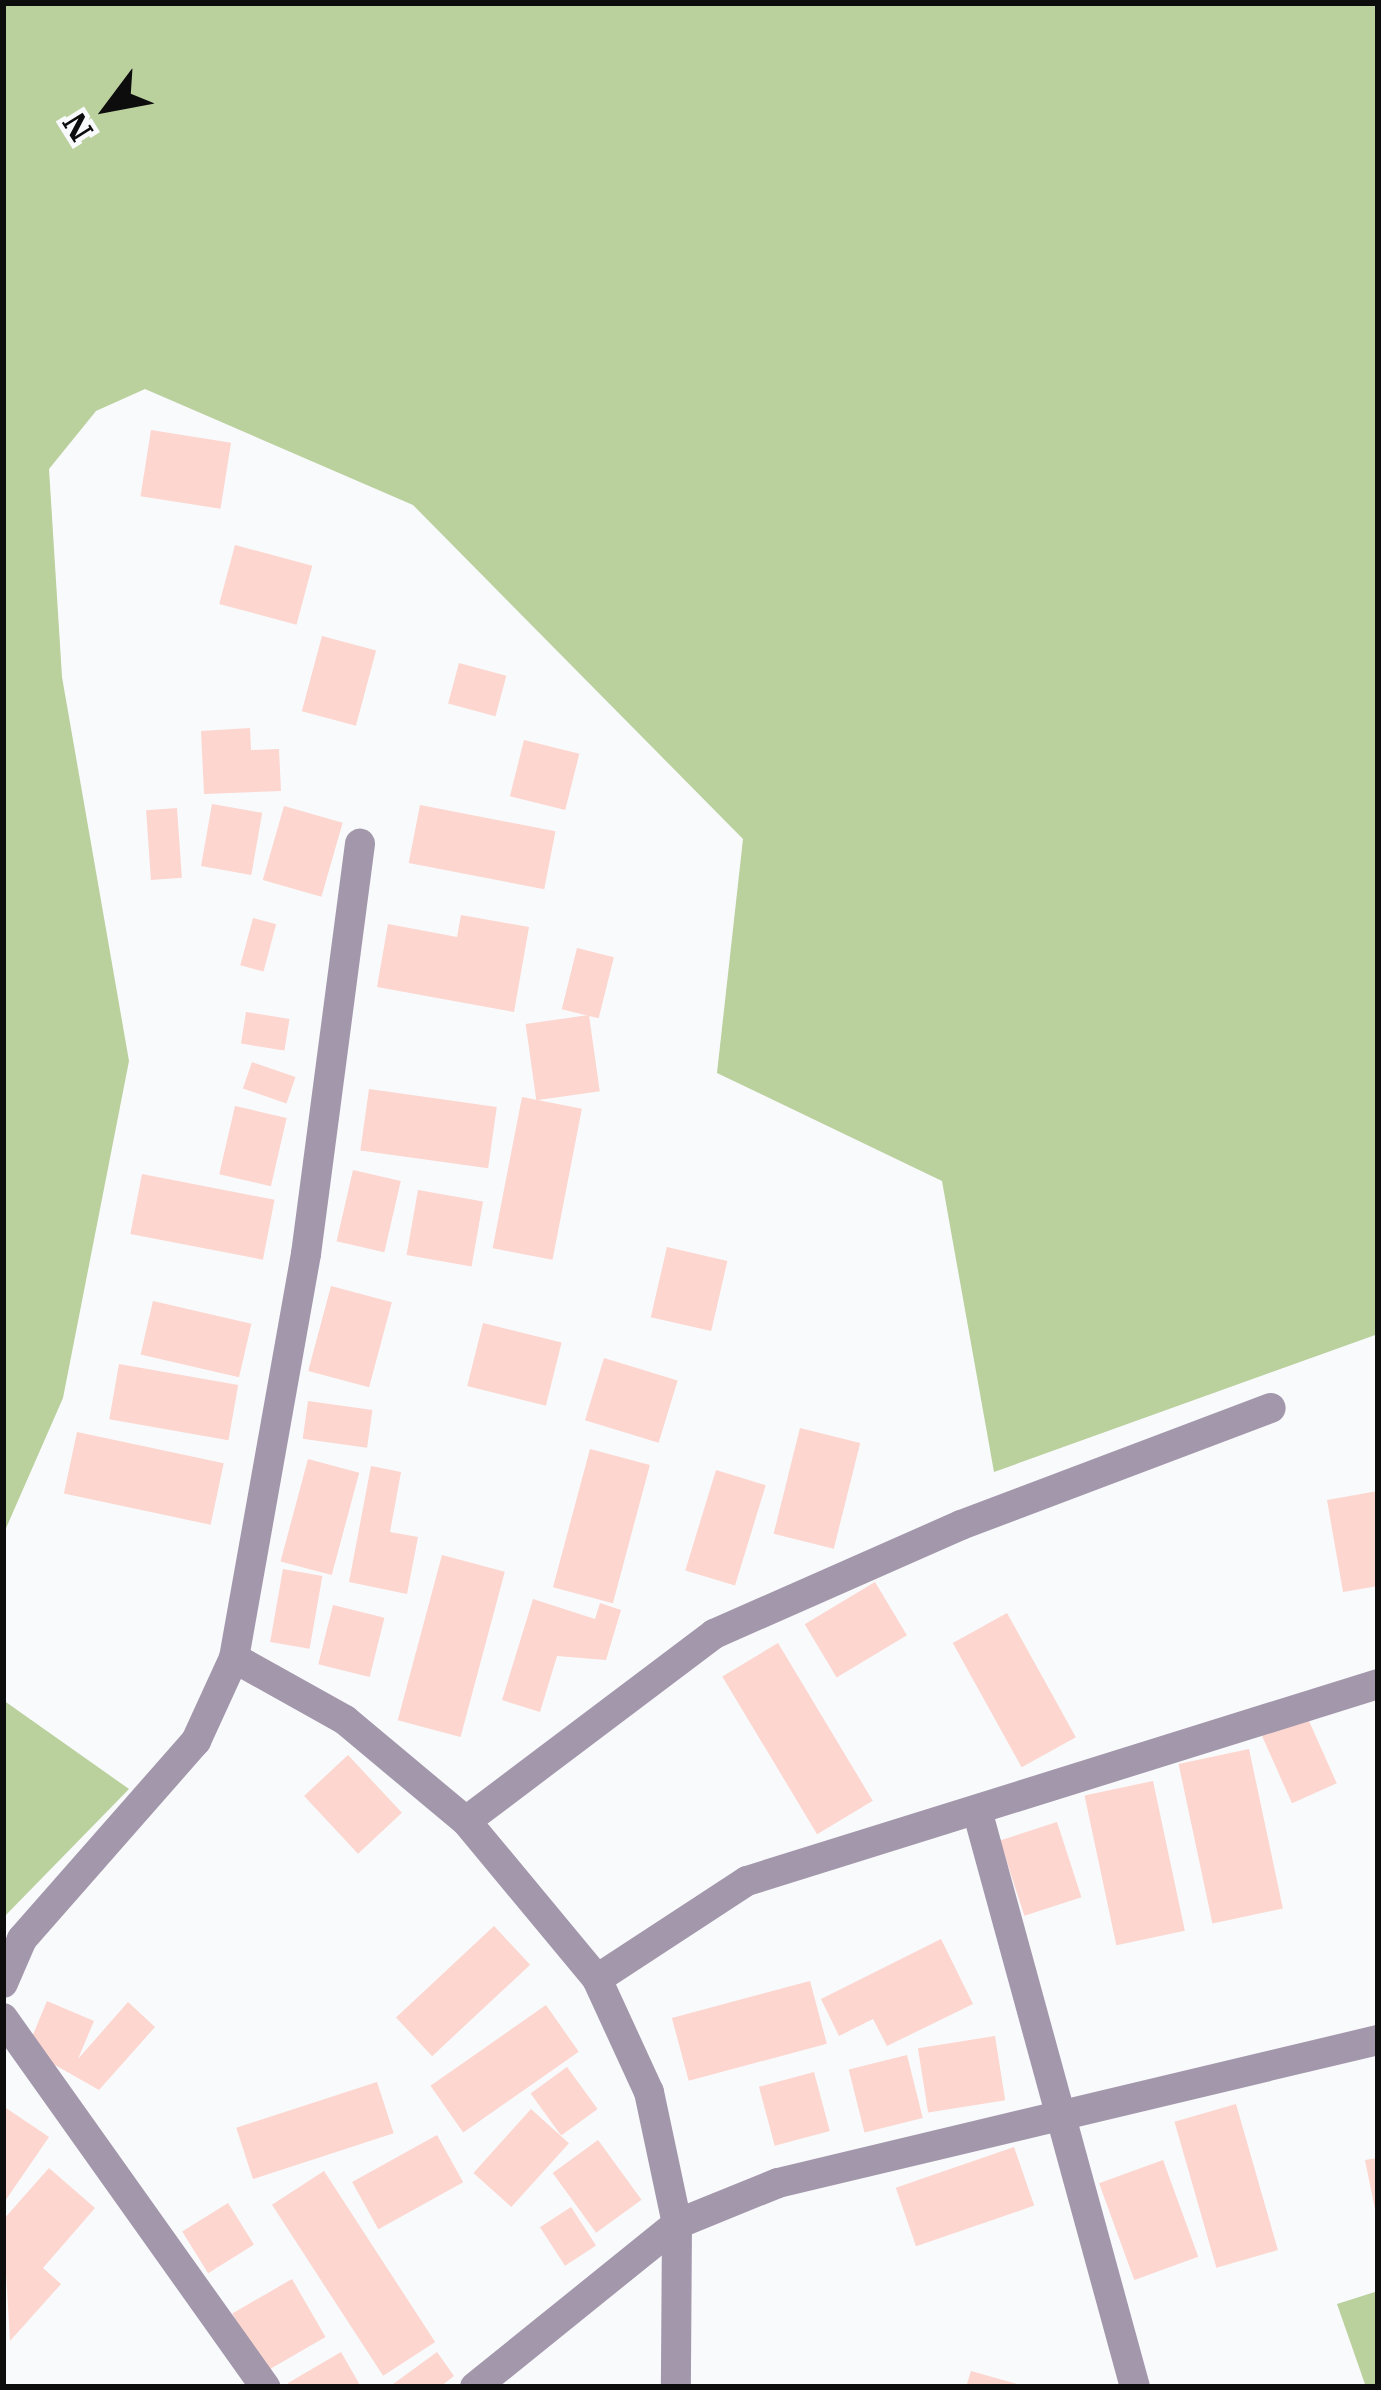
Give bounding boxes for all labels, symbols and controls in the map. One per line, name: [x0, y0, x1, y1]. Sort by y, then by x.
north arrow: [48, 48, 168, 168]
text: N: [52, 105, 102, 150]

